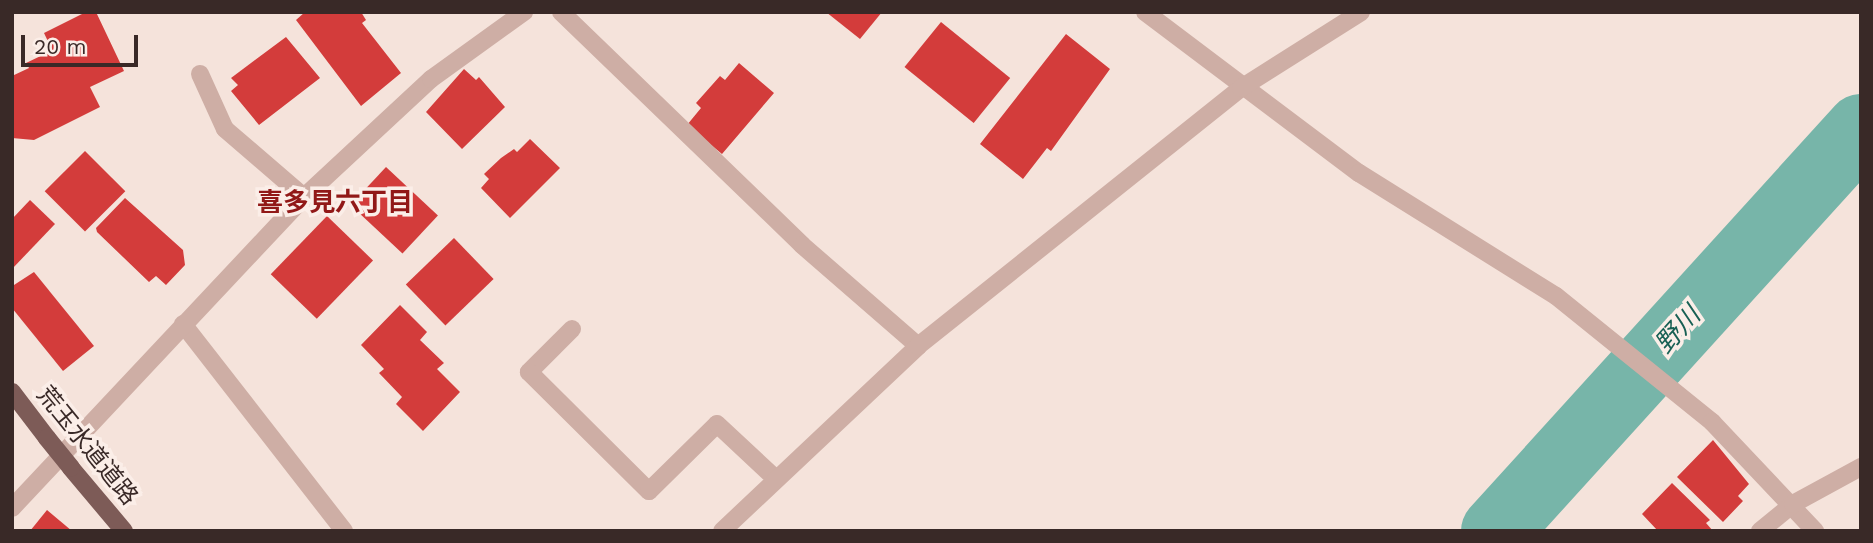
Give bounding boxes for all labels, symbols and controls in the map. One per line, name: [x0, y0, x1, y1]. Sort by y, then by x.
scale bar: [24, 21, 142, 65]
text: 20 m: [34, 34, 86, 59]
district label: 喜多見六丁目: [257, 187, 413, 219]
water label: 野川: [1649, 300, 1707, 360]
street label: 荒玉水道道路: [30, 381, 144, 511]

